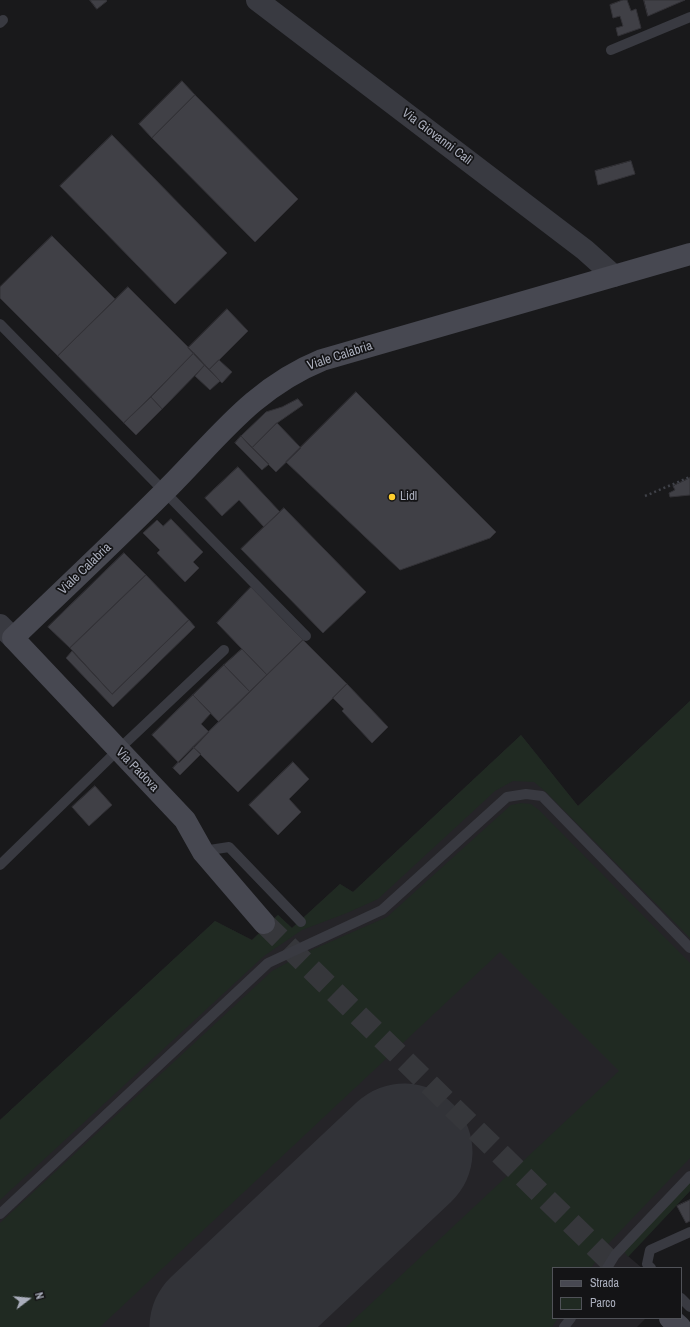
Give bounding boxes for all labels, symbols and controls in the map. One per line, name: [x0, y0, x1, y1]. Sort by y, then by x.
street label: Via Giovanni Calì: [399, 106, 475, 168]
street label: Viale Calabria: [306, 338, 374, 374]
place label: Lidl: [400, 489, 417, 505]
marker: Lidl: [387, 492, 397, 502]
street label: Viale Calabria: [55, 540, 115, 598]
street label: Via Padova: [112, 745, 162, 795]
legend: [552, 1267, 682, 1319]
text: Strada: [590, 1275, 619, 1291]
north arrow: [8, 1279, 48, 1319]
text: N: [32, 1291, 47, 1301]
text: Parco: [590, 1295, 616, 1311]

